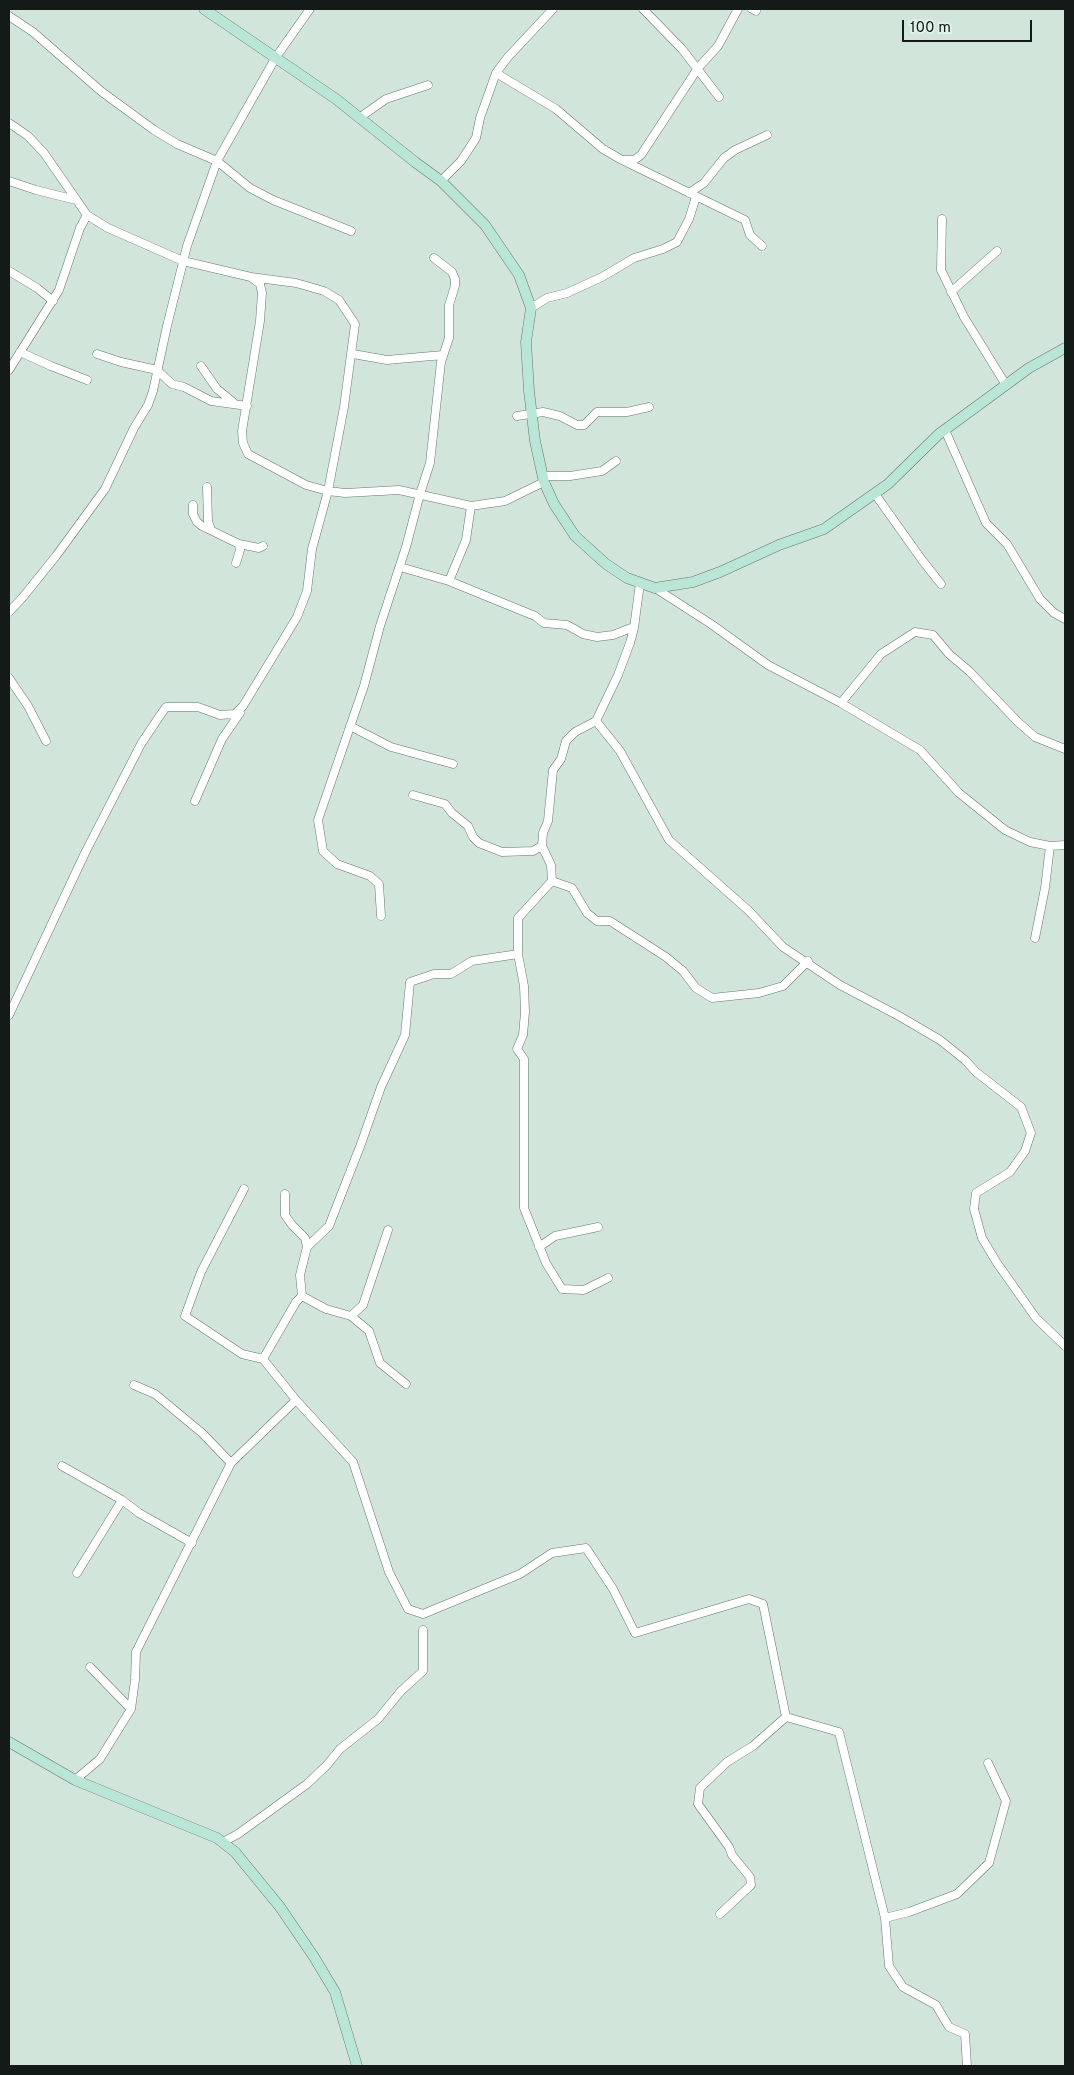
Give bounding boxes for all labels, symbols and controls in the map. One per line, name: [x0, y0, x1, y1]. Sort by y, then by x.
scale bar: [904, 10, 1034, 42]
text: 100 m: [910, 19, 951, 38]

